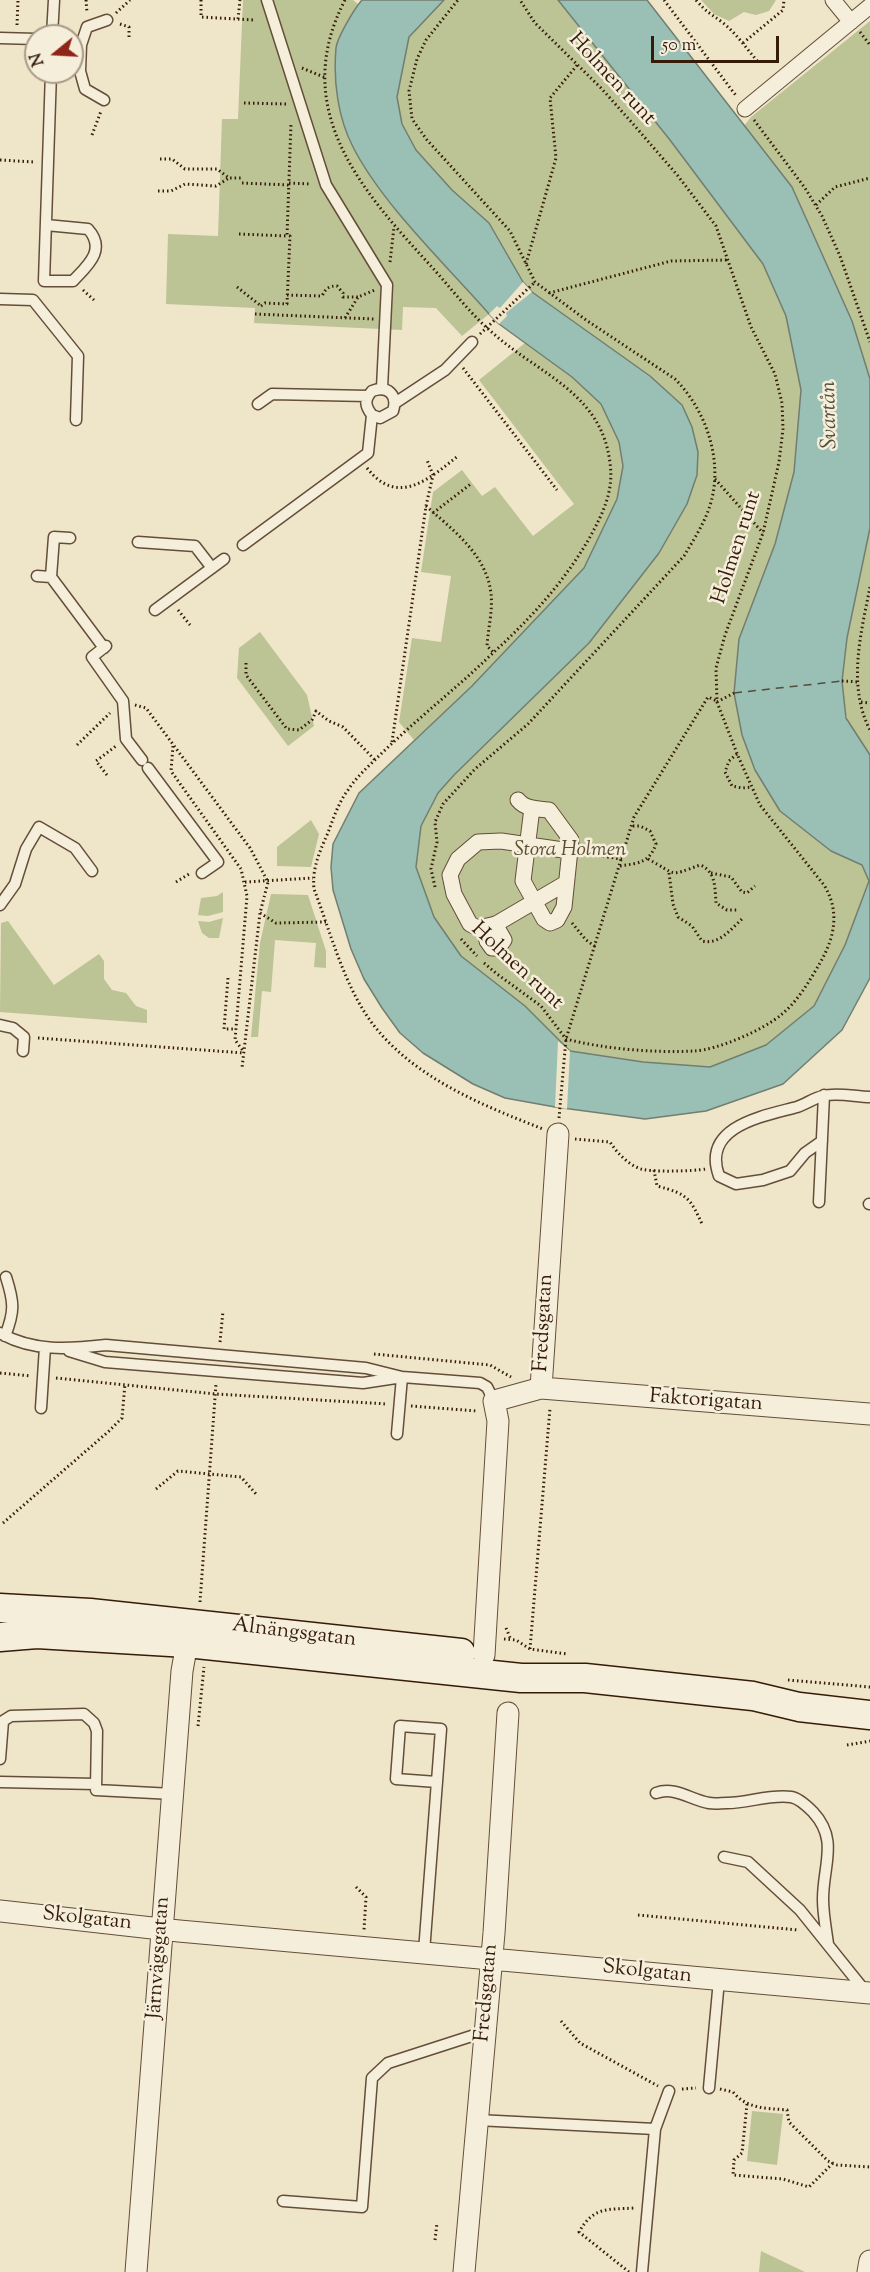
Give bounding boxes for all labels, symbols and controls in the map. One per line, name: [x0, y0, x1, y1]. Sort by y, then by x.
north arrow: [24, 24, 84, 84]
scale bar: [654, 24, 782, 62]
street label: Holmen runt: [562, 29, 660, 131]
text: 50 m: [662, 33, 696, 59]
text: N: [25, 49, 51, 69]
water label: Svartån: [817, 381, 845, 449]
street label: Holmen runt: [708, 488, 768, 608]
park label: Stora Holmen: [514, 838, 626, 864]
street label: Holmen runt: [465, 918, 567, 1016]
street label: Fredsgatan: [530, 1273, 560, 1373]
street label: Faktorigatan: [648, 1385, 764, 1419]
street label: Alnängsgatan: [231, 1614, 357, 1654]
street label: Järnvägsgatan: [143, 1896, 177, 2020]
street label: Skolgatan: [41, 1903, 133, 1937]
street label: Fredsgatan: [471, 1943, 505, 2043]
street label: Skolgatan: [601, 1956, 693, 1990]

